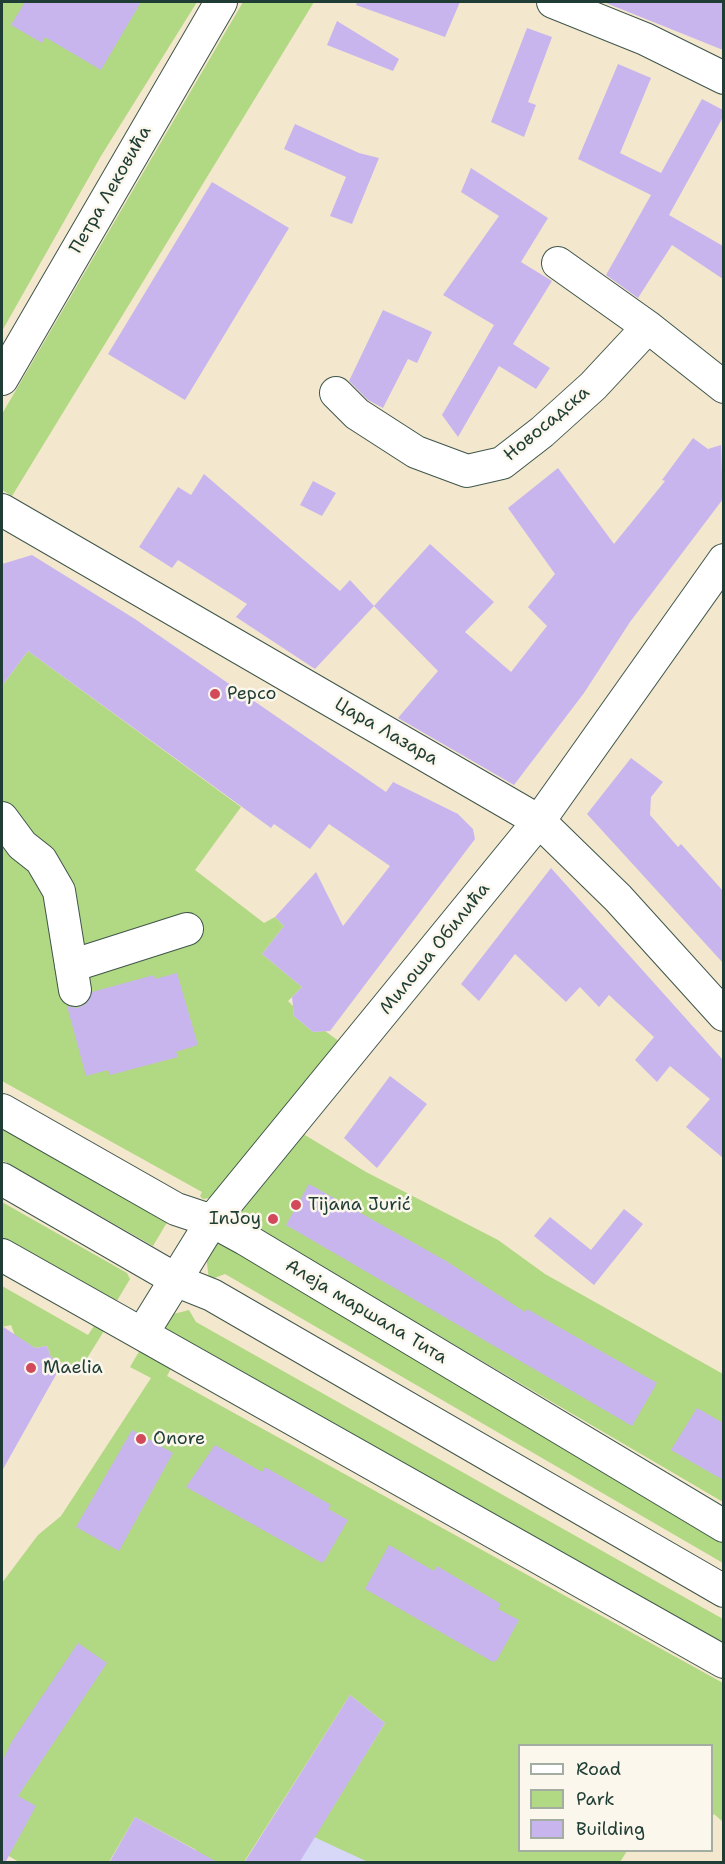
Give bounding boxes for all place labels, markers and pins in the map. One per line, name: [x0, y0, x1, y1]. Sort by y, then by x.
place label: Pepco: [227, 683, 277, 705]
marker: Pepco: [208, 687, 222, 701]
place label: Tijana Jurić: [308, 1194, 411, 1216]
marker: Tijana Jurić: [289, 1198, 303, 1212]
place label: InJoy: [209, 1208, 261, 1230]
marker: InJoy: [266, 1212, 280, 1226]
place label: Maelia: [43, 1357, 103, 1379]
marker: Maelia: [24, 1361, 38, 1375]
place label: Onore: [153, 1428, 205, 1450]
marker: Onore: [134, 1432, 148, 1446]

